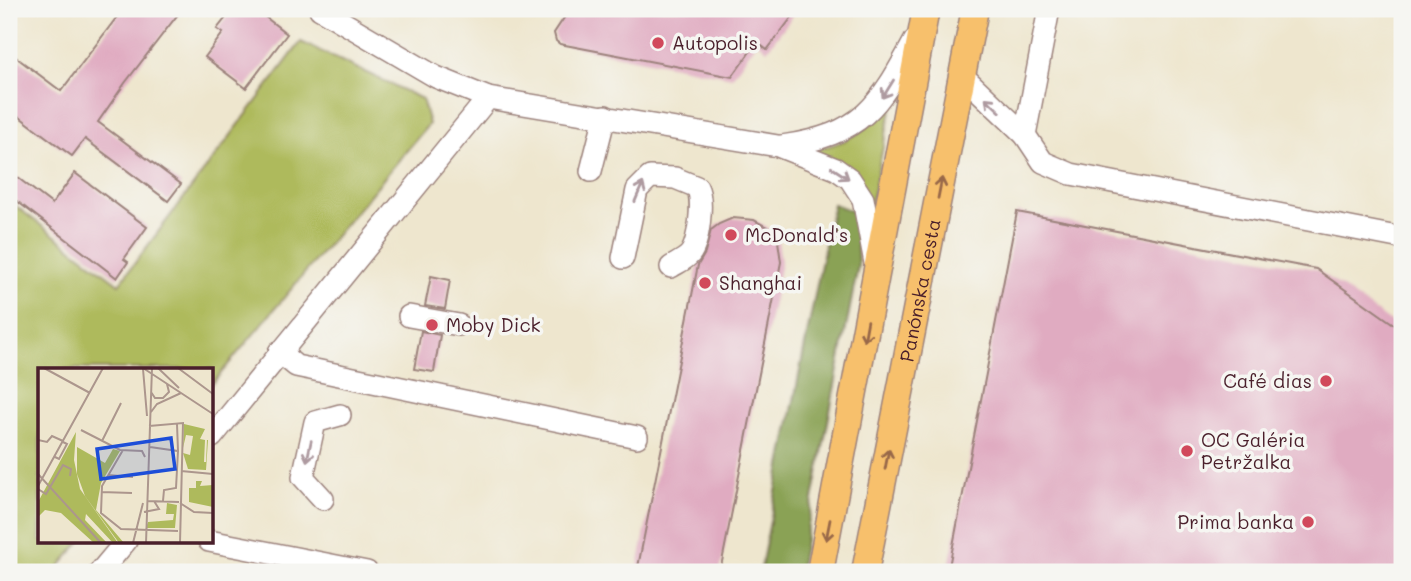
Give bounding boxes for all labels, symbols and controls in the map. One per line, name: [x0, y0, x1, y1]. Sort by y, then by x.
place label: Autopolis: [672, 30, 758, 55]
marker: Autopolis: [650, 35, 666, 51]
one-way arrow: [880, 78, 894, 98]
one-way arrow: [985, 96, 1002, 113]
one-way arrow: [830, 166, 849, 181]
one-way arrow: [934, 177, 948, 200]
one-way arrow: [633, 182, 646, 203]
street label: Panónska cesta: [893, 216, 946, 364]
place label: McDonald's: [745, 222, 848, 247]
marker: McDonald's: [723, 227, 739, 243]
place label: Shanghai: [719, 270, 802, 295]
marker: Shanghai: [697, 275, 713, 291]
place label: Moby Dick: [446, 312, 541, 337]
marker: Moby Dick: [424, 317, 440, 333]
one-way arrow: [858, 319, 872, 342]
inset map: [38, 368, 214, 542]
place label: Café dias: [1223, 368, 1312, 393]
marker: Café dias: [1318, 373, 1334, 389]
place label: OC Galéria Petržalka: [1201, 427, 1305, 474]
one-way arrow: [301, 439, 315, 462]
marker: OC Galéria Petržalka: [1179, 443, 1195, 459]
one-way arrow: [881, 448, 895, 471]
place label: Prima banka: [1178, 509, 1294, 534]
marker: Prima banka: [1300, 514, 1316, 530]
one-way arrow: [821, 518, 835, 541]

